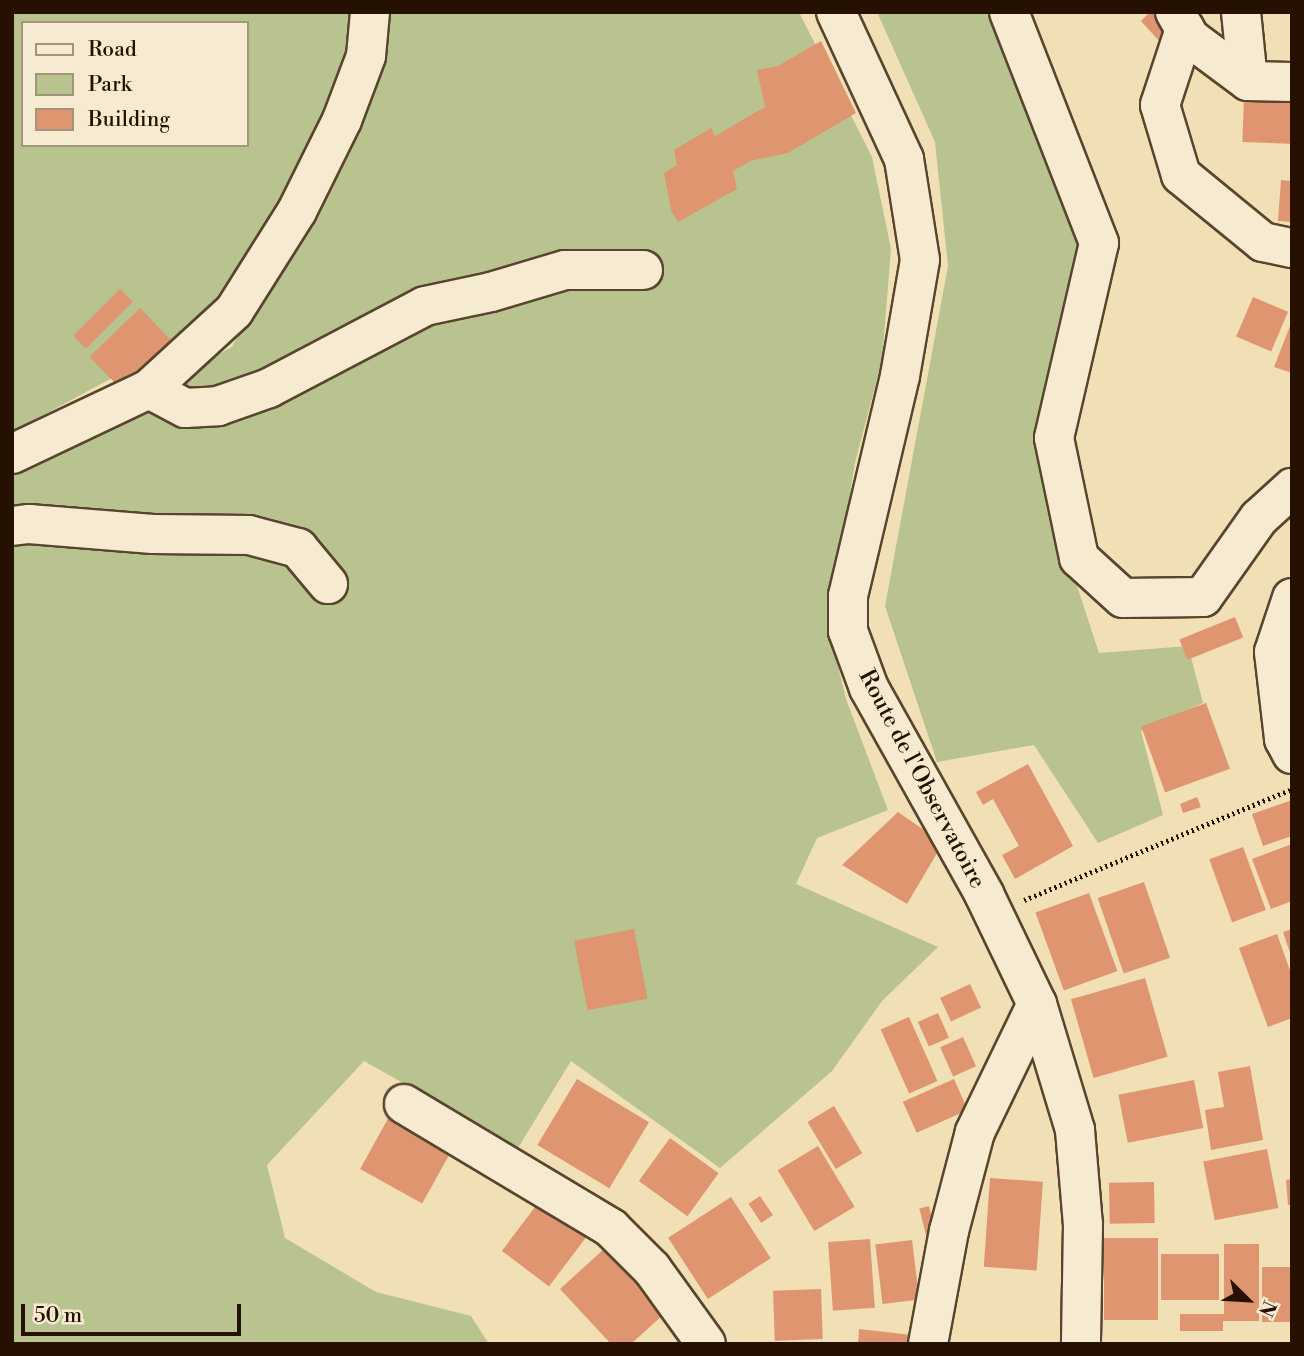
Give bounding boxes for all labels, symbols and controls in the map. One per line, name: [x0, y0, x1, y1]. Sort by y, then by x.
legend: [21, 21, 248, 147]
text: Road: [88, 37, 137, 63]
text: Park: [88, 72, 132, 98]
text: Building: [88, 107, 170, 133]
street label: Route de l'Observatoire: [853, 665, 991, 893]
north arrow: [1213, 1265, 1283, 1335]
scale bar: [24, 1290, 245, 1334]
text: N: [1253, 1297, 1281, 1320]
text: 50 m: [34, 1303, 82, 1329]

